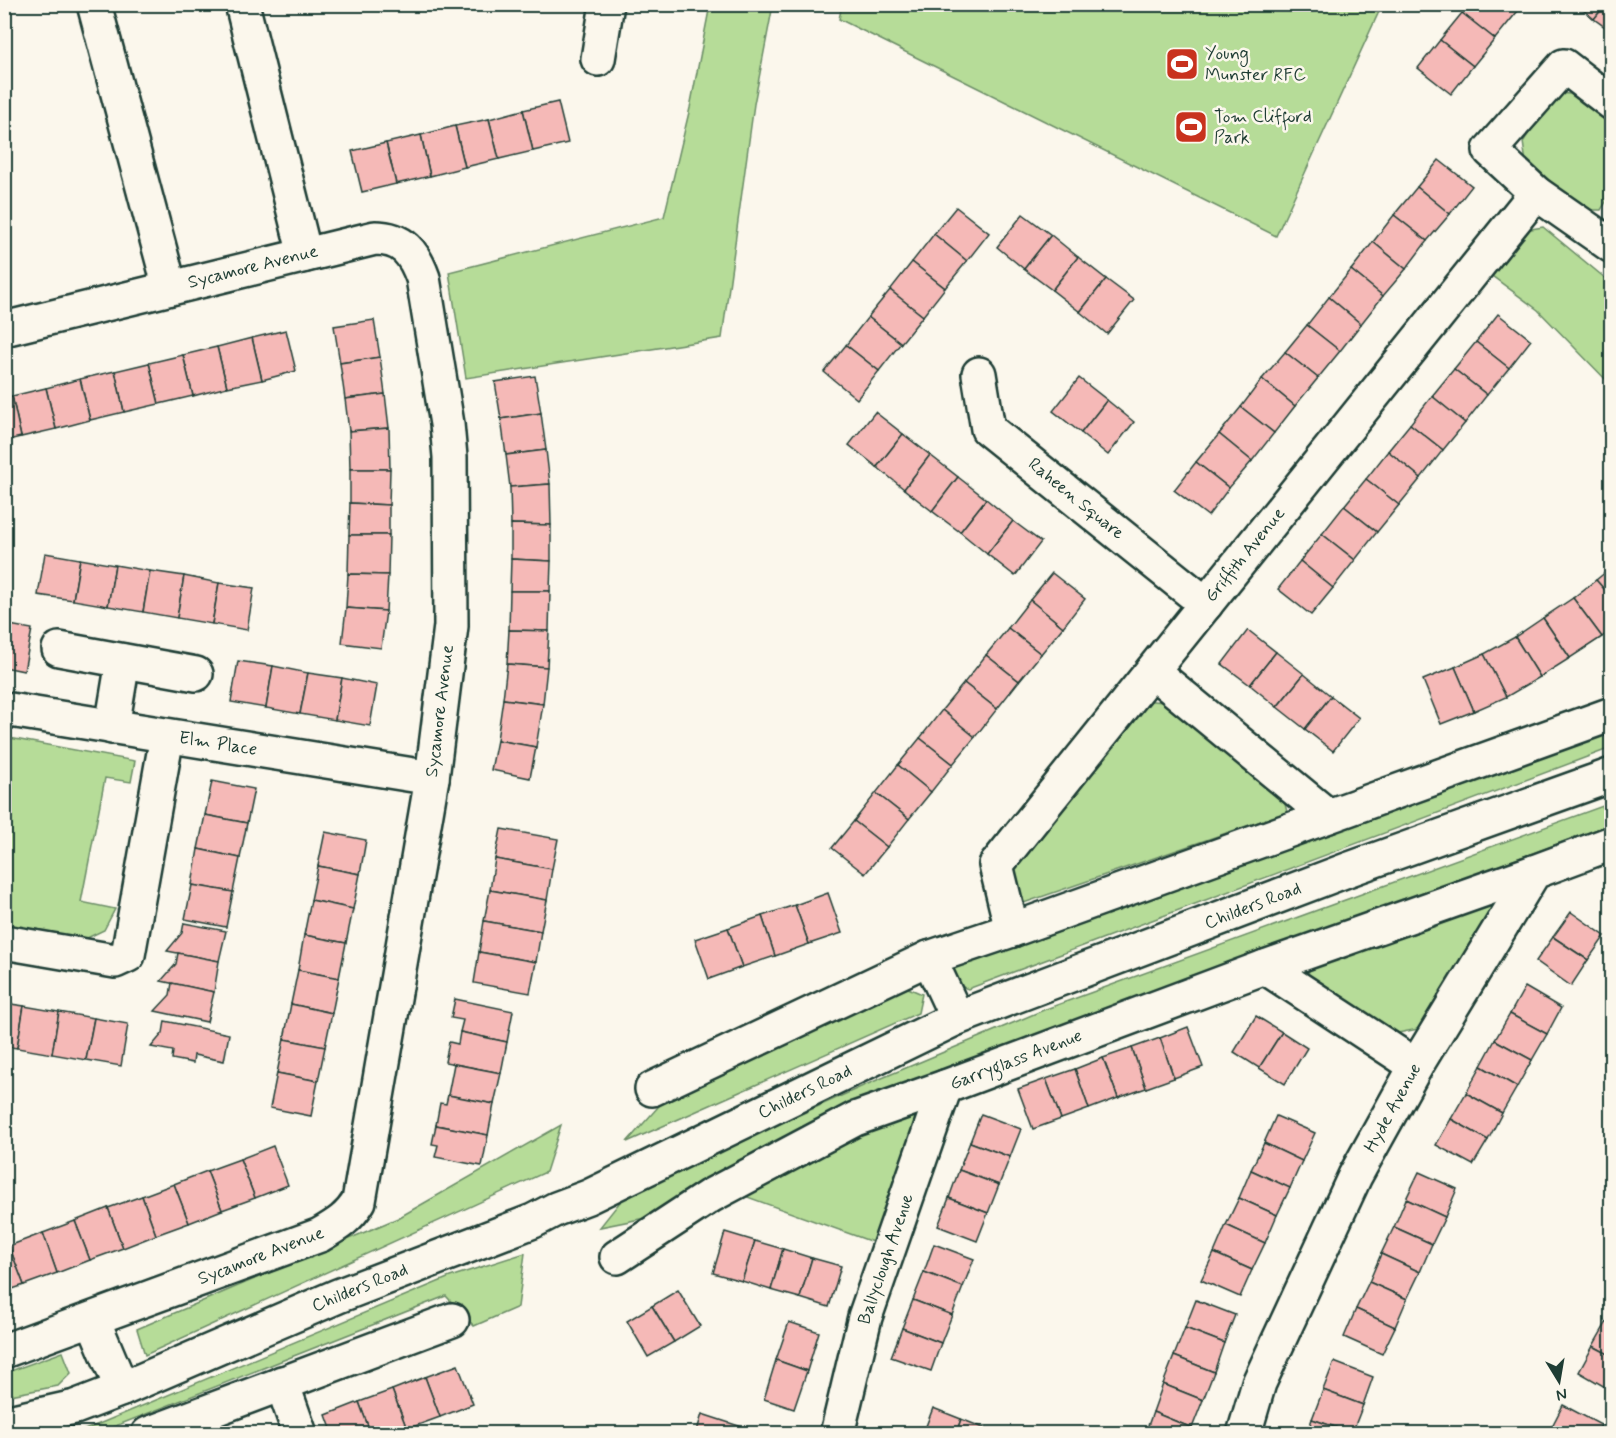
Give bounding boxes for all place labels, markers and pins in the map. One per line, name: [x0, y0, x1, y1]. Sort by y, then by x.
place label: Young Munster RFC: [1205, 42, 1306, 87]
sports icon: Young Munster RFC: [1164, 46, 1200, 82]
place label: Tom Clifford Park: [1214, 105, 1312, 150]
sports icon: Tom Clifford Park: [1173, 109, 1209, 145]

